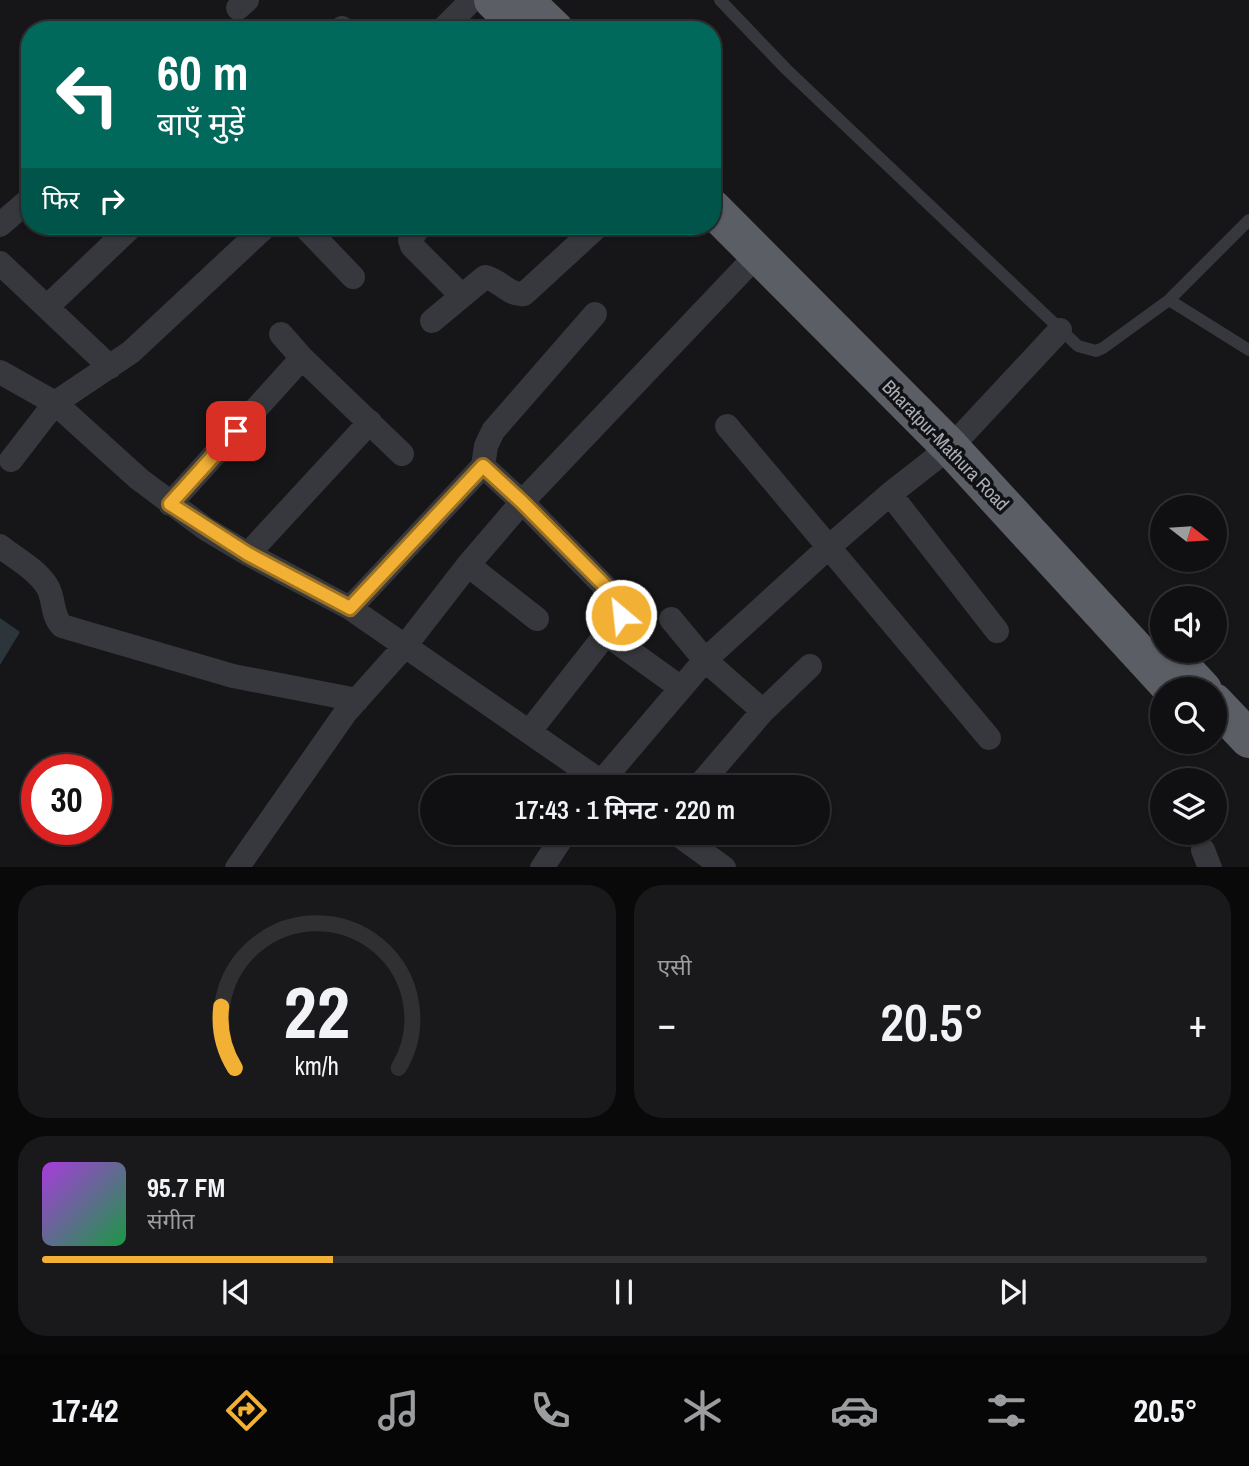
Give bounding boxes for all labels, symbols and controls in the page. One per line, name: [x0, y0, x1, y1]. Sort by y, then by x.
text: 60 m: [157, 39, 249, 105]
icon: left: [42, 49, 133, 140]
text: बाएँ मुड़ें: [157, 102, 245, 145]
text: फिर: [42, 182, 79, 217]
icon: right: [93, 182, 131, 220]
street label: Bharatpur-Mathura Road: [877, 374, 1015, 516]
pin: [206, 401, 266, 461]
icon: arrive: [217, 412, 255, 450]
north arrow: [1150, 495, 1227, 572]
map controls: [1150, 495, 1227, 845]
position arrow: [584, 578, 658, 652]
button: sound: [1150, 586, 1227, 663]
button: search: [1150, 677, 1227, 754]
speed limit sign: 30: [21, 754, 112, 845]
button: layers: [1150, 768, 1227, 845]
text: 17:43 · 1 मिनट · 220 m: [515, 792, 735, 827]
text: एसी: [658, 951, 692, 982]
text: 22: [284, 963, 350, 1061]
text: 20.5°: [880, 987, 984, 1057]
text: −: [658, 998, 676, 1049]
text: +: [1189, 998, 1207, 1049]
text: km/h: [295, 1048, 339, 1082]
text: 95.7 FM: [147, 1170, 225, 1205]
text: संगीत: [147, 1205, 195, 1236]
icon: previous: [217, 1273, 255, 1311]
icon: pause: [605, 1273, 643, 1311]
icon: next: [994, 1273, 1032, 1311]
icon: directions: [222, 1386, 271, 1435]
icon: music: [374, 1386, 423, 1435]
icon: phone: [526, 1386, 575, 1435]
icon: climate: [678, 1386, 727, 1435]
icon: car: [830, 1386, 879, 1435]
icon: filters: [982, 1386, 1031, 1435]
text: 17:42: [52, 1389, 119, 1432]
text: 20.5°: [1134, 1389, 1197, 1432]

